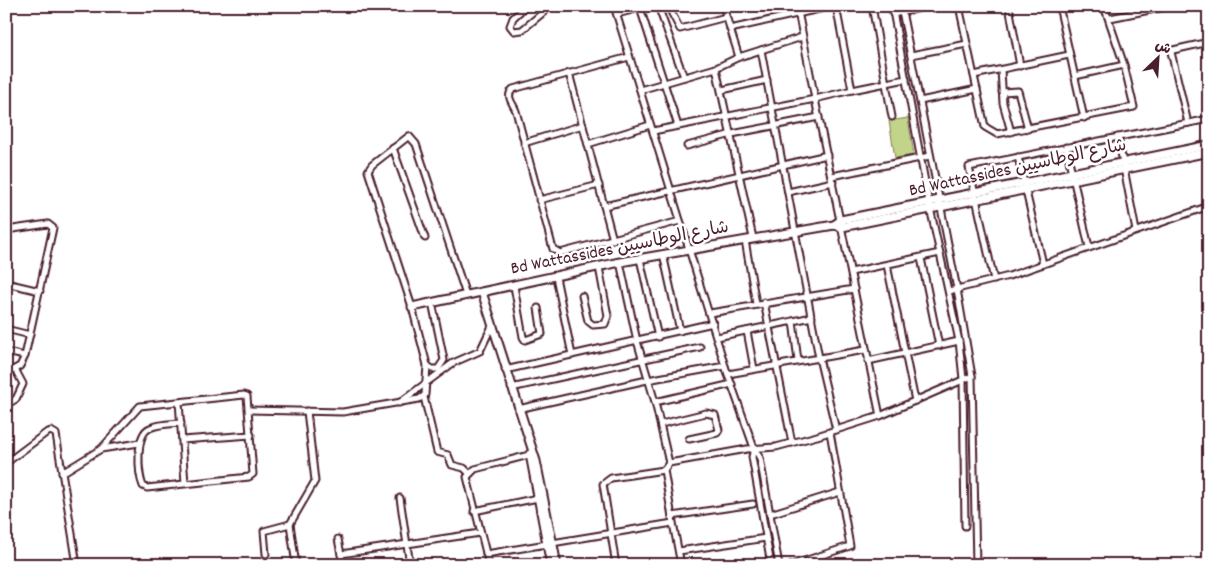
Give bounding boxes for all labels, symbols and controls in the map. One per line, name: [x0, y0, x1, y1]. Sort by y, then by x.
north arrow: [1132, 32, 1182, 82]
text: ش: [1151, 36, 1174, 60]
street label: Bd Wattassides شارع الوطاسيين: [907, 134, 1129, 204]
street label: Bd Wattassides شارع الوطاسيين: [509, 216, 731, 282]

